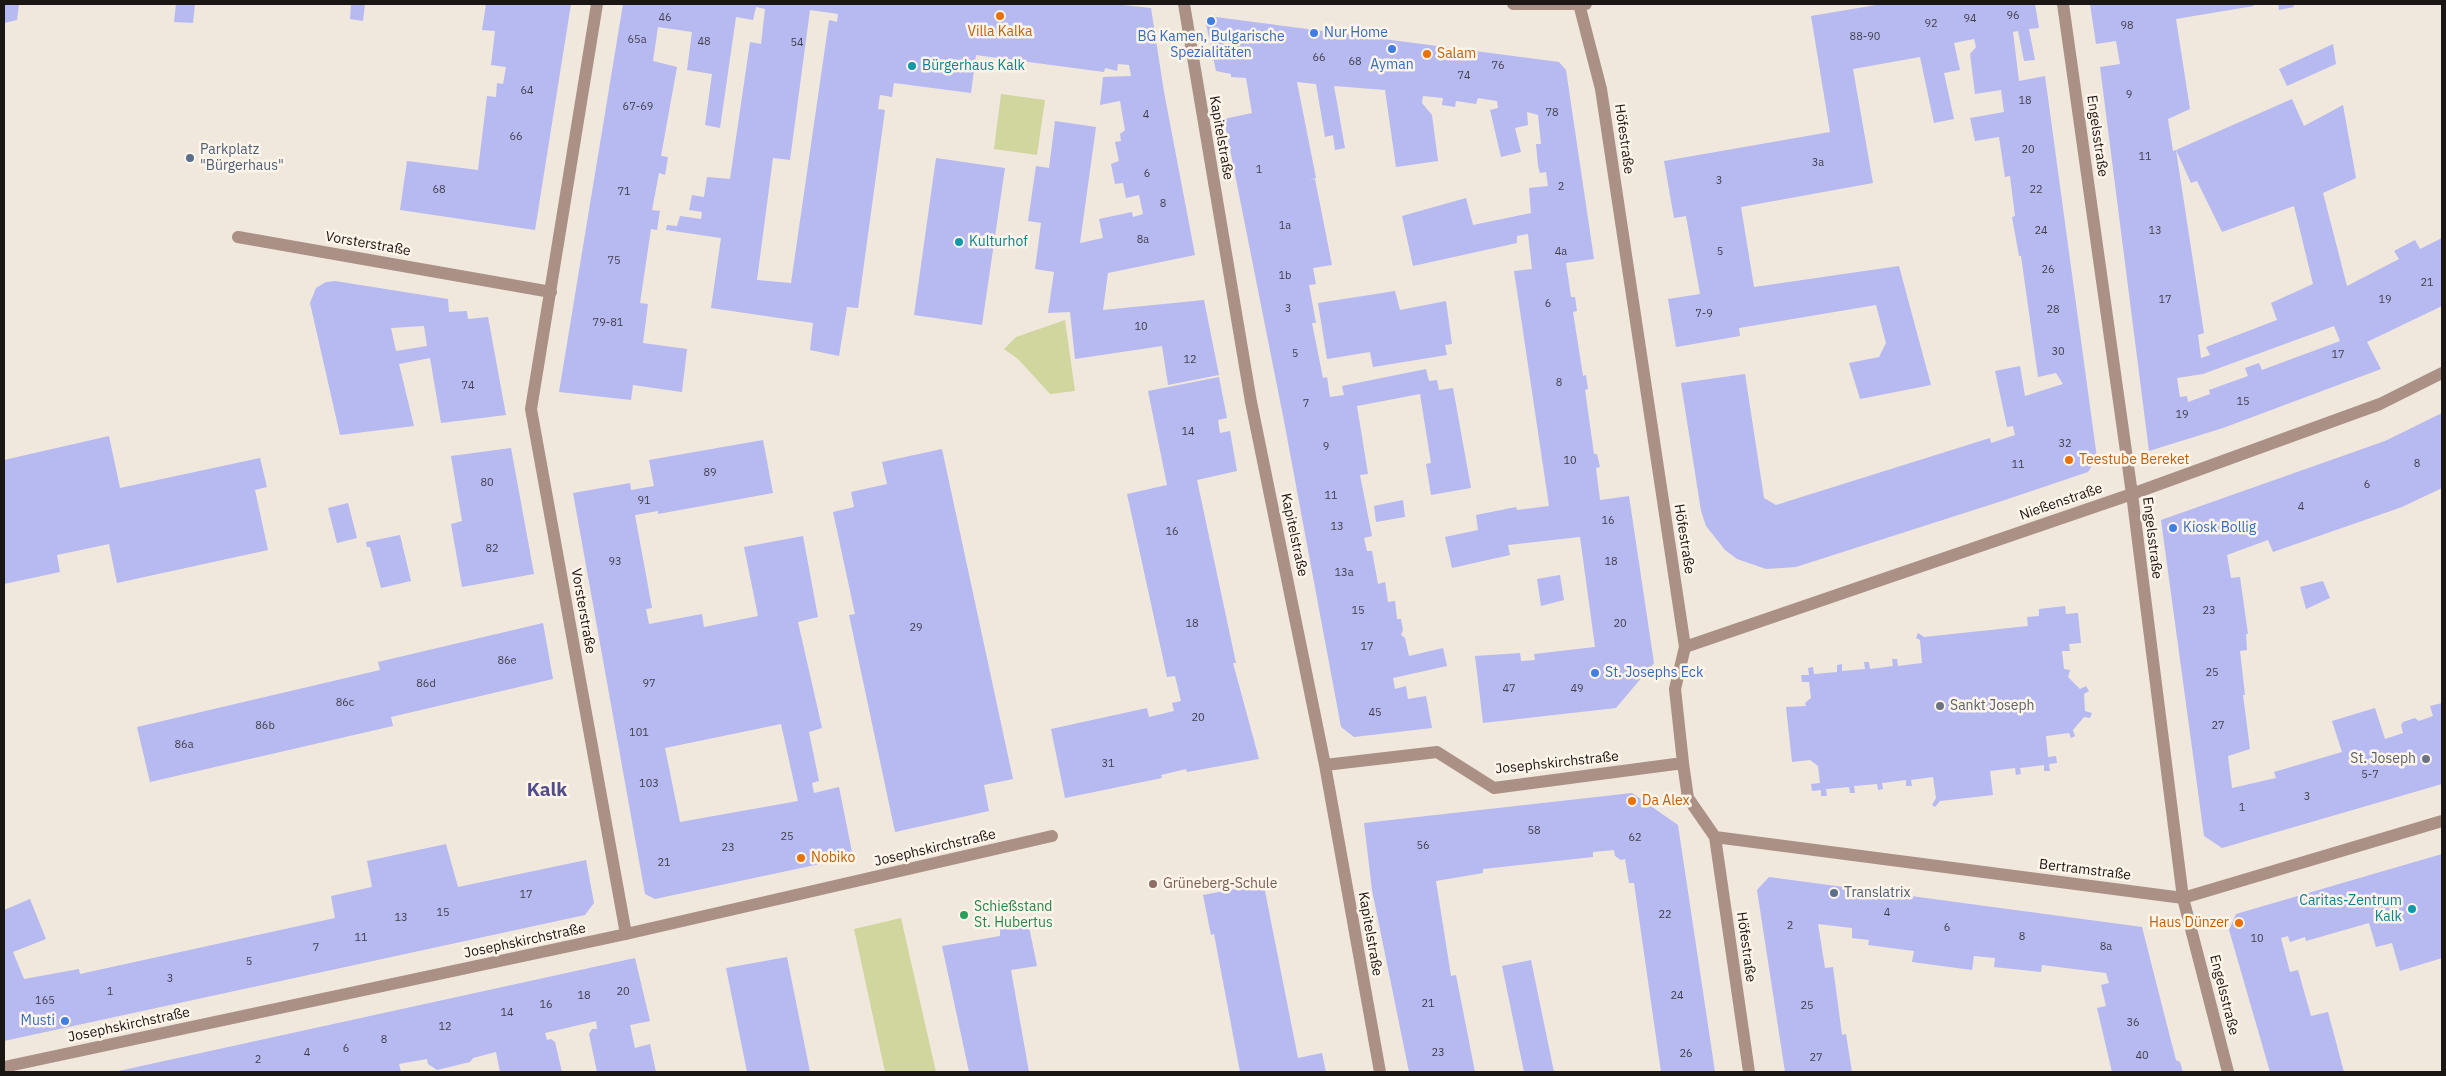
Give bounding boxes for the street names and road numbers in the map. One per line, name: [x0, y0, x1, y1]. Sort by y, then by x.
street label: Engelsstraße: [2083, 94, 2111, 178]
street label: Kapitelstraße: [1205, 95, 1237, 181]
street label: Höfestraße: [1611, 103, 1637, 175]
street label: Vorsterstraße: [324, 228, 412, 260]
street label: Nießenstraße: [2017, 480, 2105, 524]
street label: Kapitelstraße: [1277, 492, 1311, 578]
street label: Engelsstraße: [2139, 496, 2165, 580]
street label: Höfestraße: [1670, 503, 1698, 575]
street label: Vorsterstraße: [567, 567, 599, 655]
street label: Josephskirchstraße: [1494, 748, 1620, 778]
street label: Josephskirchstraße: [873, 826, 997, 870]
street label: Bertramstraße: [2038, 856, 2132, 884]
street label: Kapitelstraße: [1354, 891, 1386, 977]
street label: Höfestraße: [1733, 911, 1759, 983]
street label: Josephskirchstraße: [463, 920, 587, 962]
street label: Engelsstraße: [2206, 953, 2242, 1037]
street label: Josephskirchstraße: [67, 1004, 191, 1046]

